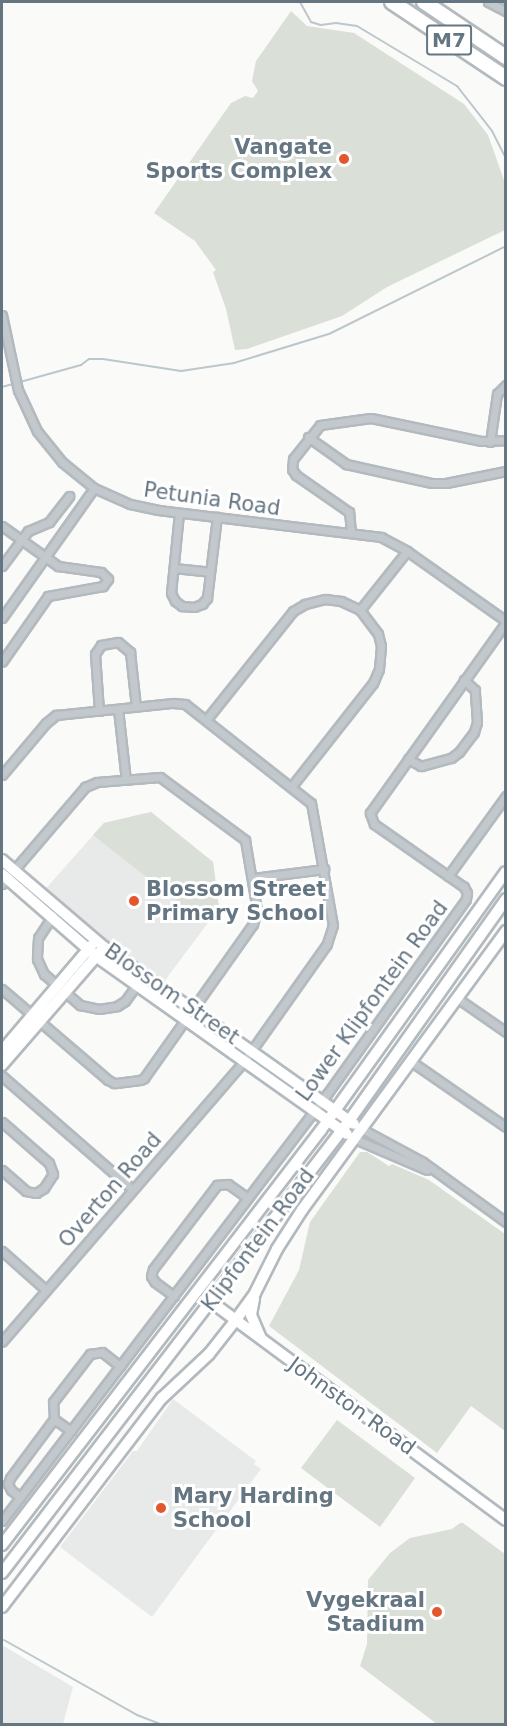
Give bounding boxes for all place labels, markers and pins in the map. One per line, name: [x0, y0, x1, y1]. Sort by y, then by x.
place label: Vangate Sports Complex: [145, 134, 332, 184]
marker: Vangate Sports Complex: [337, 152, 351, 166]
place label: Blossom Street Primary School: [146, 876, 326, 926]
marker: Blossom Street Primary School: [127, 894, 141, 908]
place label: Mary Harding School: [173, 1483, 334, 1533]
marker: Mary Harding School: [154, 1501, 168, 1515]
place label: Vygekraal Stadium: [306, 1587, 425, 1637]
marker: Vygekraal Stadium: [430, 1605, 444, 1619]

